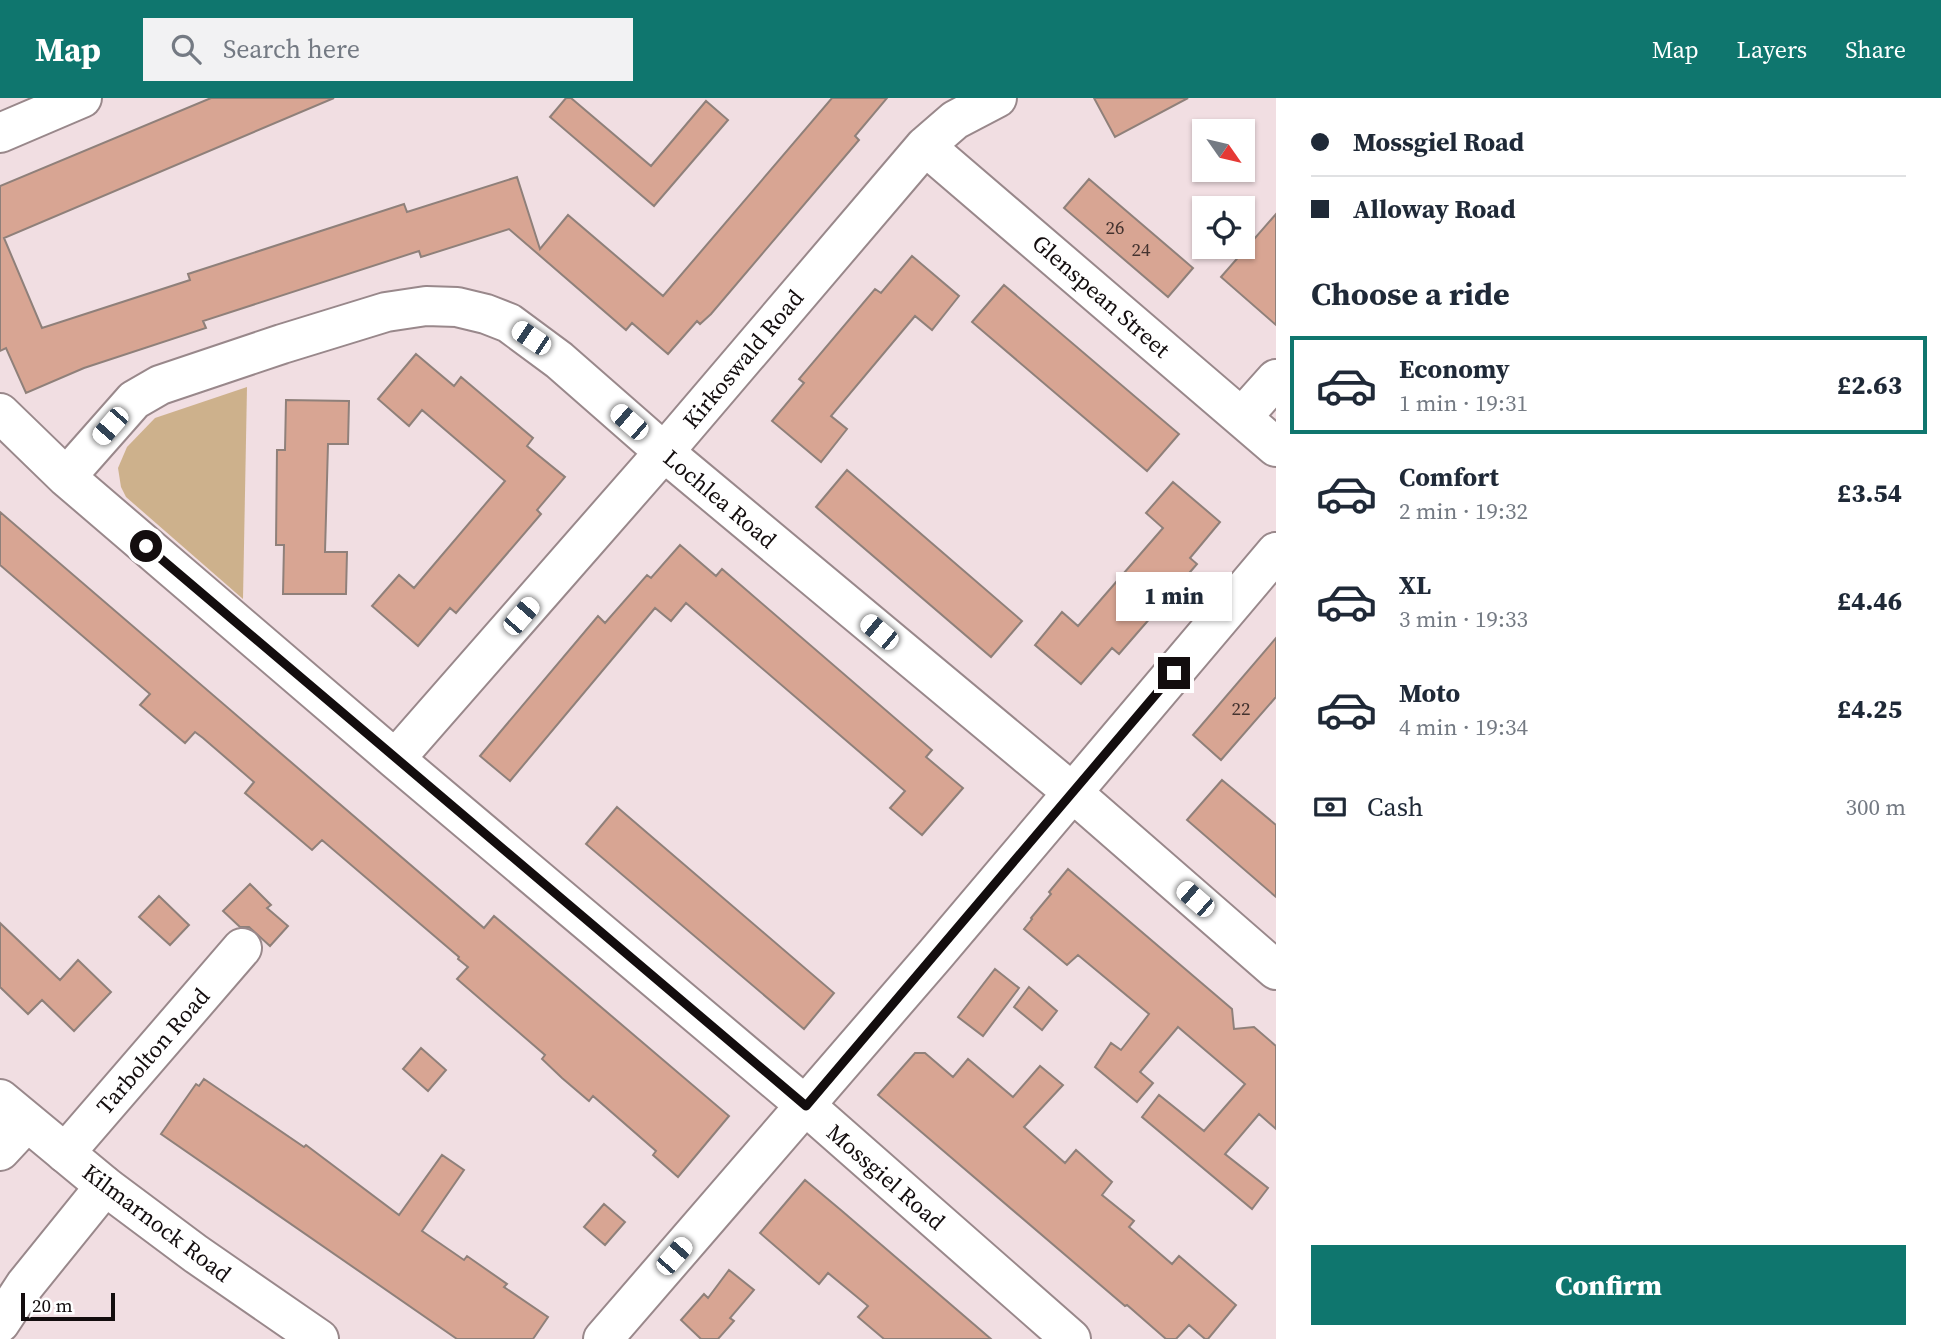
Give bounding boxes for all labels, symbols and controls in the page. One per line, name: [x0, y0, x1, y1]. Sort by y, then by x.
search box: [143, 18, 633, 81]
text: Map: [35, 27, 101, 72]
icon: search: [167, 30, 205, 68]
text: Search here: [223, 31, 360, 67]
text: Map: [1652, 33, 1699, 66]
text: Layers: [1737, 33, 1807, 66]
text: Share: [1845, 33, 1906, 66]
north arrow: [1192, 119, 1255, 182]
map controls: [1192, 119, 1255, 259]
text: Mossgiel Road: [1353, 124, 1524, 160]
text: Alloway Road: [1353, 191, 1516, 227]
button: locate: [1192, 196, 1255, 259]
house number: 26: [1105, 214, 1125, 240]
street label: Glenspean Street: [1025, 227, 1177, 365]
house number: 24: [1131, 236, 1151, 262]
text: Choose a ride: [1311, 272, 1510, 316]
street label: Kirkoswald Road: [675, 283, 811, 435]
car: [508, 318, 555, 358]
text: Economy: [1399, 351, 1510, 387]
icon: car: [1315, 354, 1378, 417]
text: £2.63: [1837, 367, 1902, 403]
text: 1 min · 19:31: [1399, 387, 1528, 419]
car: [607, 400, 652, 444]
car: [89, 403, 132, 449]
street label: Lochlea Road: [657, 442, 783, 556]
text: Comfort: [1399, 459, 1499, 495]
icon: car: [1315, 462, 1378, 525]
text: £3.54: [1837, 475, 1902, 511]
text: 2 min · 19:32: [1399, 495, 1528, 527]
route start: [130, 530, 162, 562]
text: XL: [1399, 567, 1431, 603]
icon: car: [1315, 570, 1378, 633]
callout: 1 min: [1116, 572, 1232, 620]
text: 1 min: [1144, 580, 1204, 612]
text: £4.46: [1837, 583, 1902, 619]
car: [500, 593, 543, 639]
text: 3 min · 19:33: [1399, 603, 1528, 635]
car: [857, 610, 902, 654]
route end: [1158, 657, 1190, 689]
text: Moto: [1399, 675, 1460, 711]
icon: car: [1315, 678, 1378, 741]
text: £4.25: [1837, 691, 1902, 727]
house number: 22: [1231, 695, 1251, 721]
text: 4 min · 19:34: [1399, 711, 1528, 743]
icon: cash: [1311, 788, 1349, 826]
text: Cash: [1367, 789, 1423, 825]
text: 300 m: [1845, 791, 1906, 823]
car: [1173, 877, 1218, 921]
street label: Tarbolton Road: [89, 981, 217, 1121]
street label: Mossgiel Road: [820, 1117, 952, 1237]
street label: Kilmarnock Road: [76, 1156, 238, 1290]
car: [653, 1233, 696, 1279]
button: Confirm: [1311, 1245, 1906, 1325]
scale bar: [21, 1290, 116, 1322]
text: 20 m: [32, 1292, 73, 1318]

